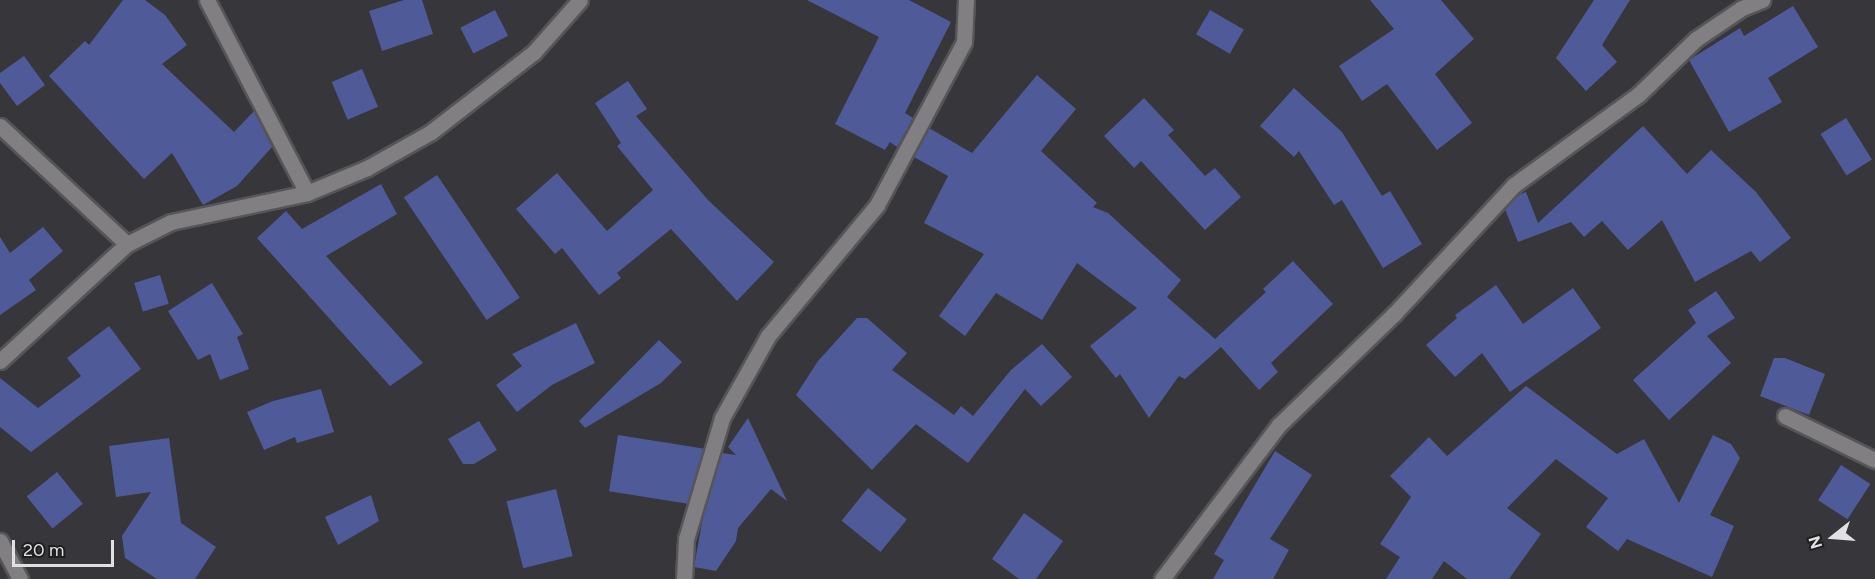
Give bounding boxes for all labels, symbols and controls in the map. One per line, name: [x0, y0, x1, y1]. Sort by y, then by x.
north arrow: [1803, 507, 1863, 567]
scale bar: [15, 528, 117, 566]
text: N: [1804, 534, 1826, 551]
text: 20 m: [23, 539, 64, 561]

